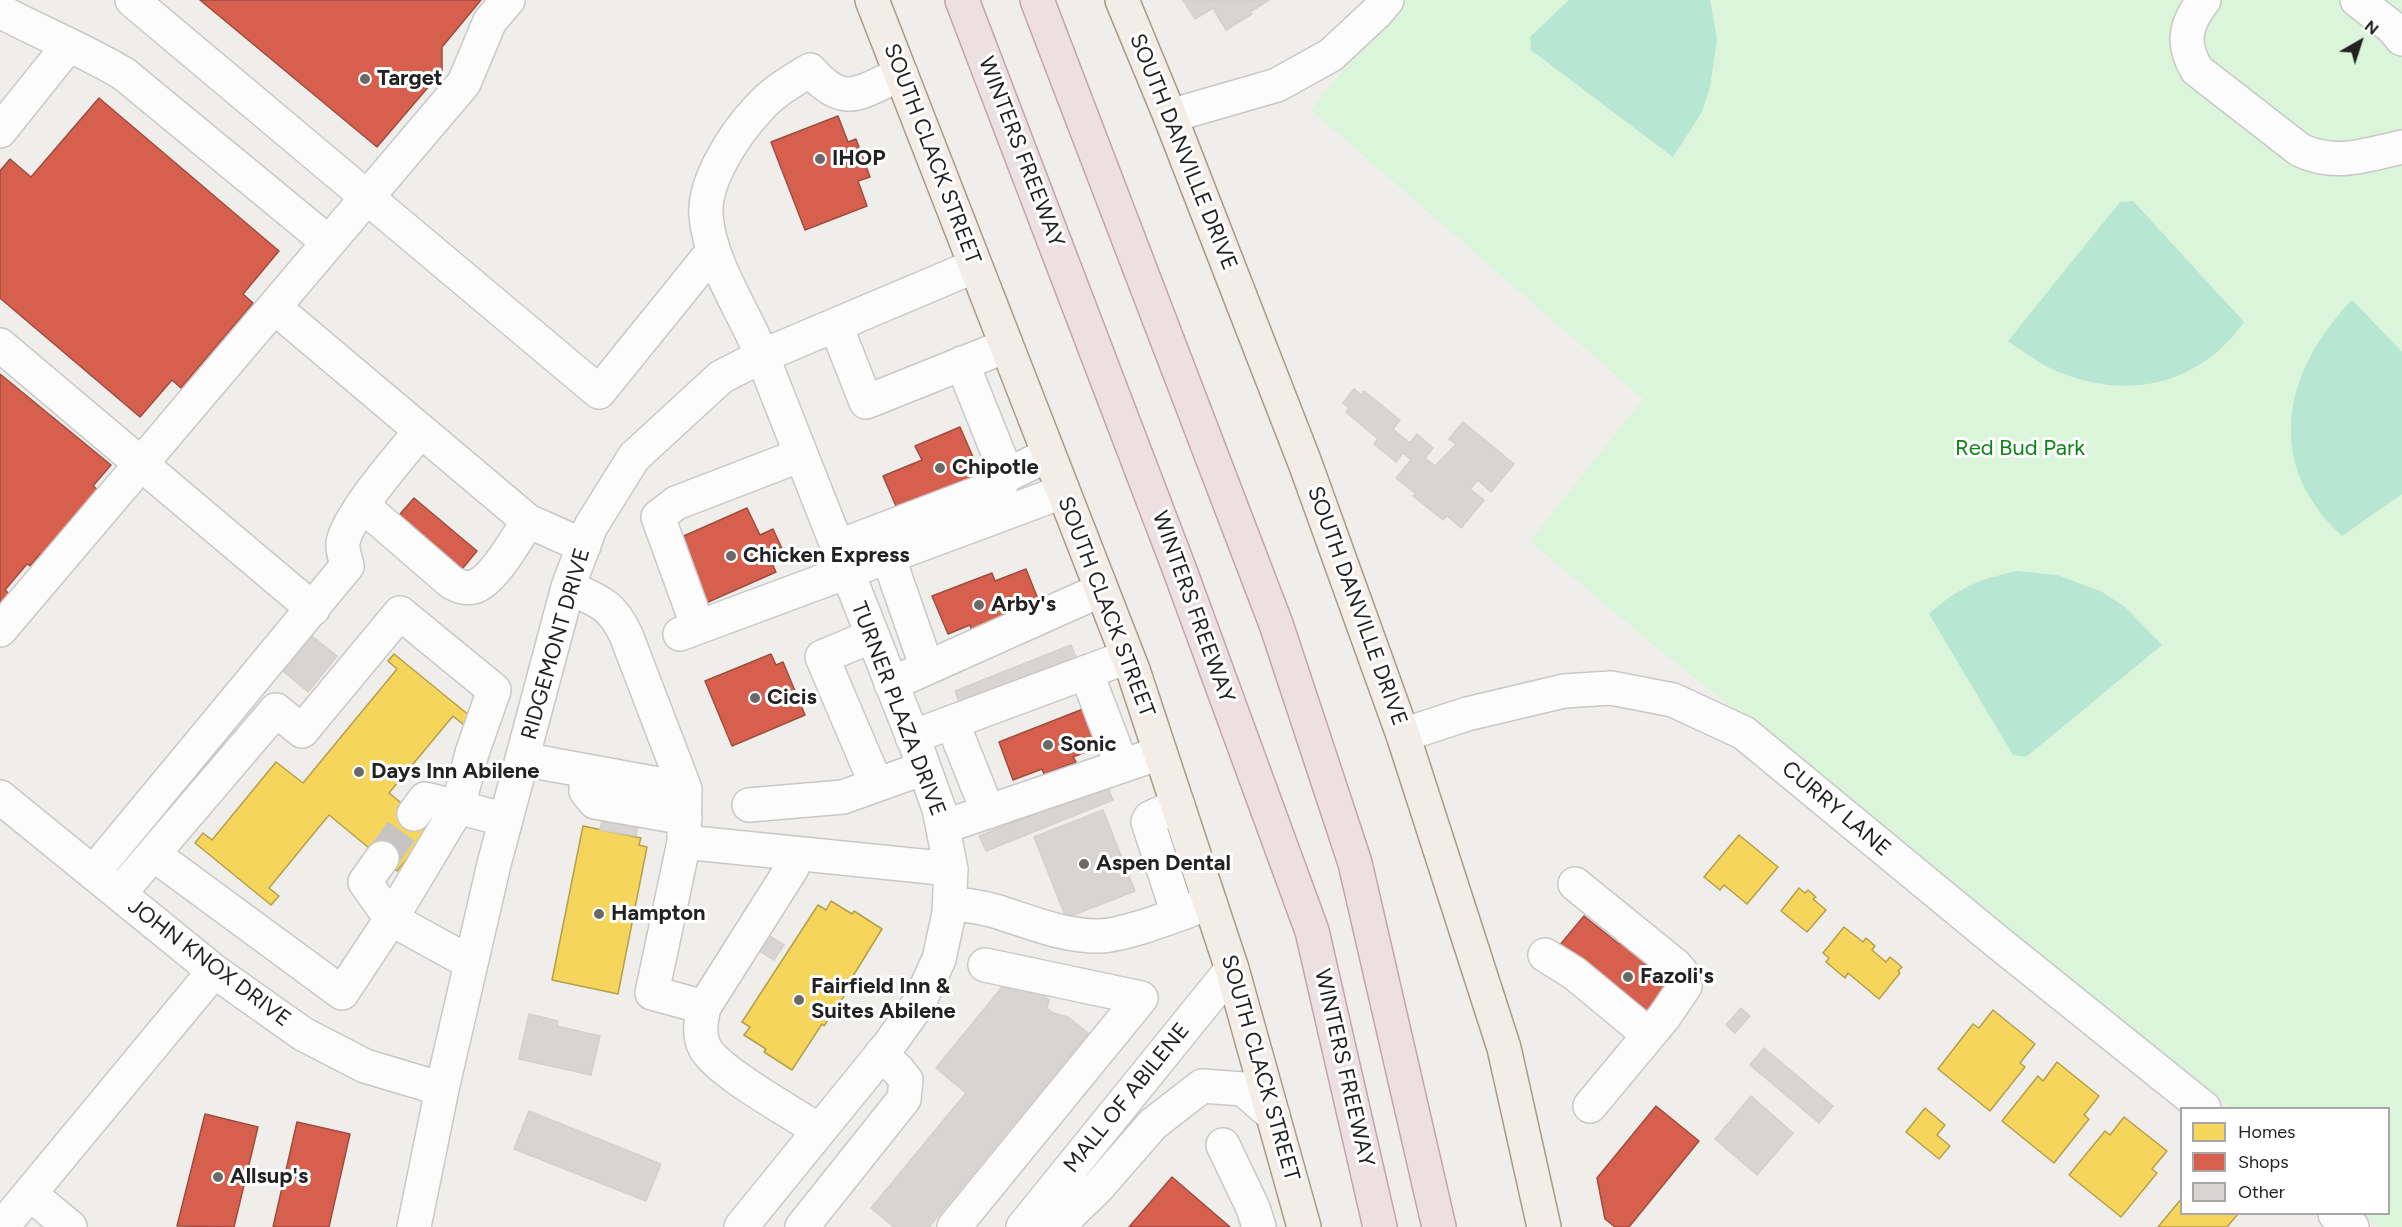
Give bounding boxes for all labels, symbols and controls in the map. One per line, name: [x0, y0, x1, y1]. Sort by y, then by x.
north arrow: [2330, 12, 2390, 72]
text: N: [2361, 16, 2382, 39]
street label: SOUTH DANVILLE DRIVE: [1123, 30, 1243, 274]
street label: SOUTH CLACK STREET: [878, 40, 986, 268]
street label: WINTERS FREEWAY: [972, 53, 1070, 251]
place label: Target: [377, 66, 443, 92]
marker: Target: [358, 72, 372, 86]
place label: IHOP: [832, 146, 885, 172]
marker: IHOP: [813, 152, 827, 166]
park label: Red Bud Park: [1955, 436, 2085, 462]
place label: Chipotle: [952, 455, 1039, 481]
marker: Chipotle: [933, 461, 947, 475]
street label: SOUTH DANVILLE DRIVE: [1301, 483, 1413, 729]
street label: SOUTH CLACK STREET: [1052, 493, 1160, 721]
street label: WINTERS FREEWAY: [1146, 508, 1240, 706]
place label: Chicken Express: [743, 543, 909, 569]
street label: RIDGEMONT DRIVE: [516, 545, 596, 743]
marker: Chicken Express: [724, 549, 738, 563]
place label: Arby's: [991, 592, 1056, 618]
street label: TURNER PLAZA DRIVE: [845, 598, 951, 820]
marker: Arby's: [972, 598, 986, 612]
place label: Cicis: [767, 685, 817, 711]
marker: Cicis: [748, 691, 762, 705]
place label: Sonic: [1060, 732, 1116, 758]
marker: Sonic: [1041, 738, 1055, 752]
street label: CURRY LANE: [1776, 756, 1896, 862]
place label: Days Inn Abilene: [371, 759, 539, 785]
marker: Days Inn Abilene: [352, 765, 366, 779]
place label: Aspen Dental: [1096, 851, 1231, 877]
marker: Aspen Dental: [1077, 857, 1091, 871]
street label: JOHN KNOX DRIVE: [122, 893, 296, 1033]
place label: Hampton: [611, 901, 706, 927]
marker: Hampton: [592, 907, 606, 921]
street label: SOUTH CLACK STREET: [1215, 952, 1305, 1184]
place label: Fazoli's: [1640, 964, 1714, 990]
street label: WINTERS FREEWAY: [1308, 967, 1380, 1169]
marker: Fazoli's: [1621, 970, 1635, 984]
place label: Fairfield Inn & Suites Abilene: [811, 974, 956, 1026]
marker: Fairfield Inn & Suites Abilene: [792, 993, 806, 1007]
street label: MALL OF ABILENE: [1059, 1018, 1195, 1178]
legend: [2180, 1107, 2390, 1215]
text: Homes: [2238, 1121, 2296, 1143]
text: Shops: [2238, 1151, 2289, 1173]
place label: Allsup's: [230, 1164, 308, 1190]
marker: Allsup's: [211, 1170, 225, 1184]
text: Other: [2238, 1181, 2285, 1203]

